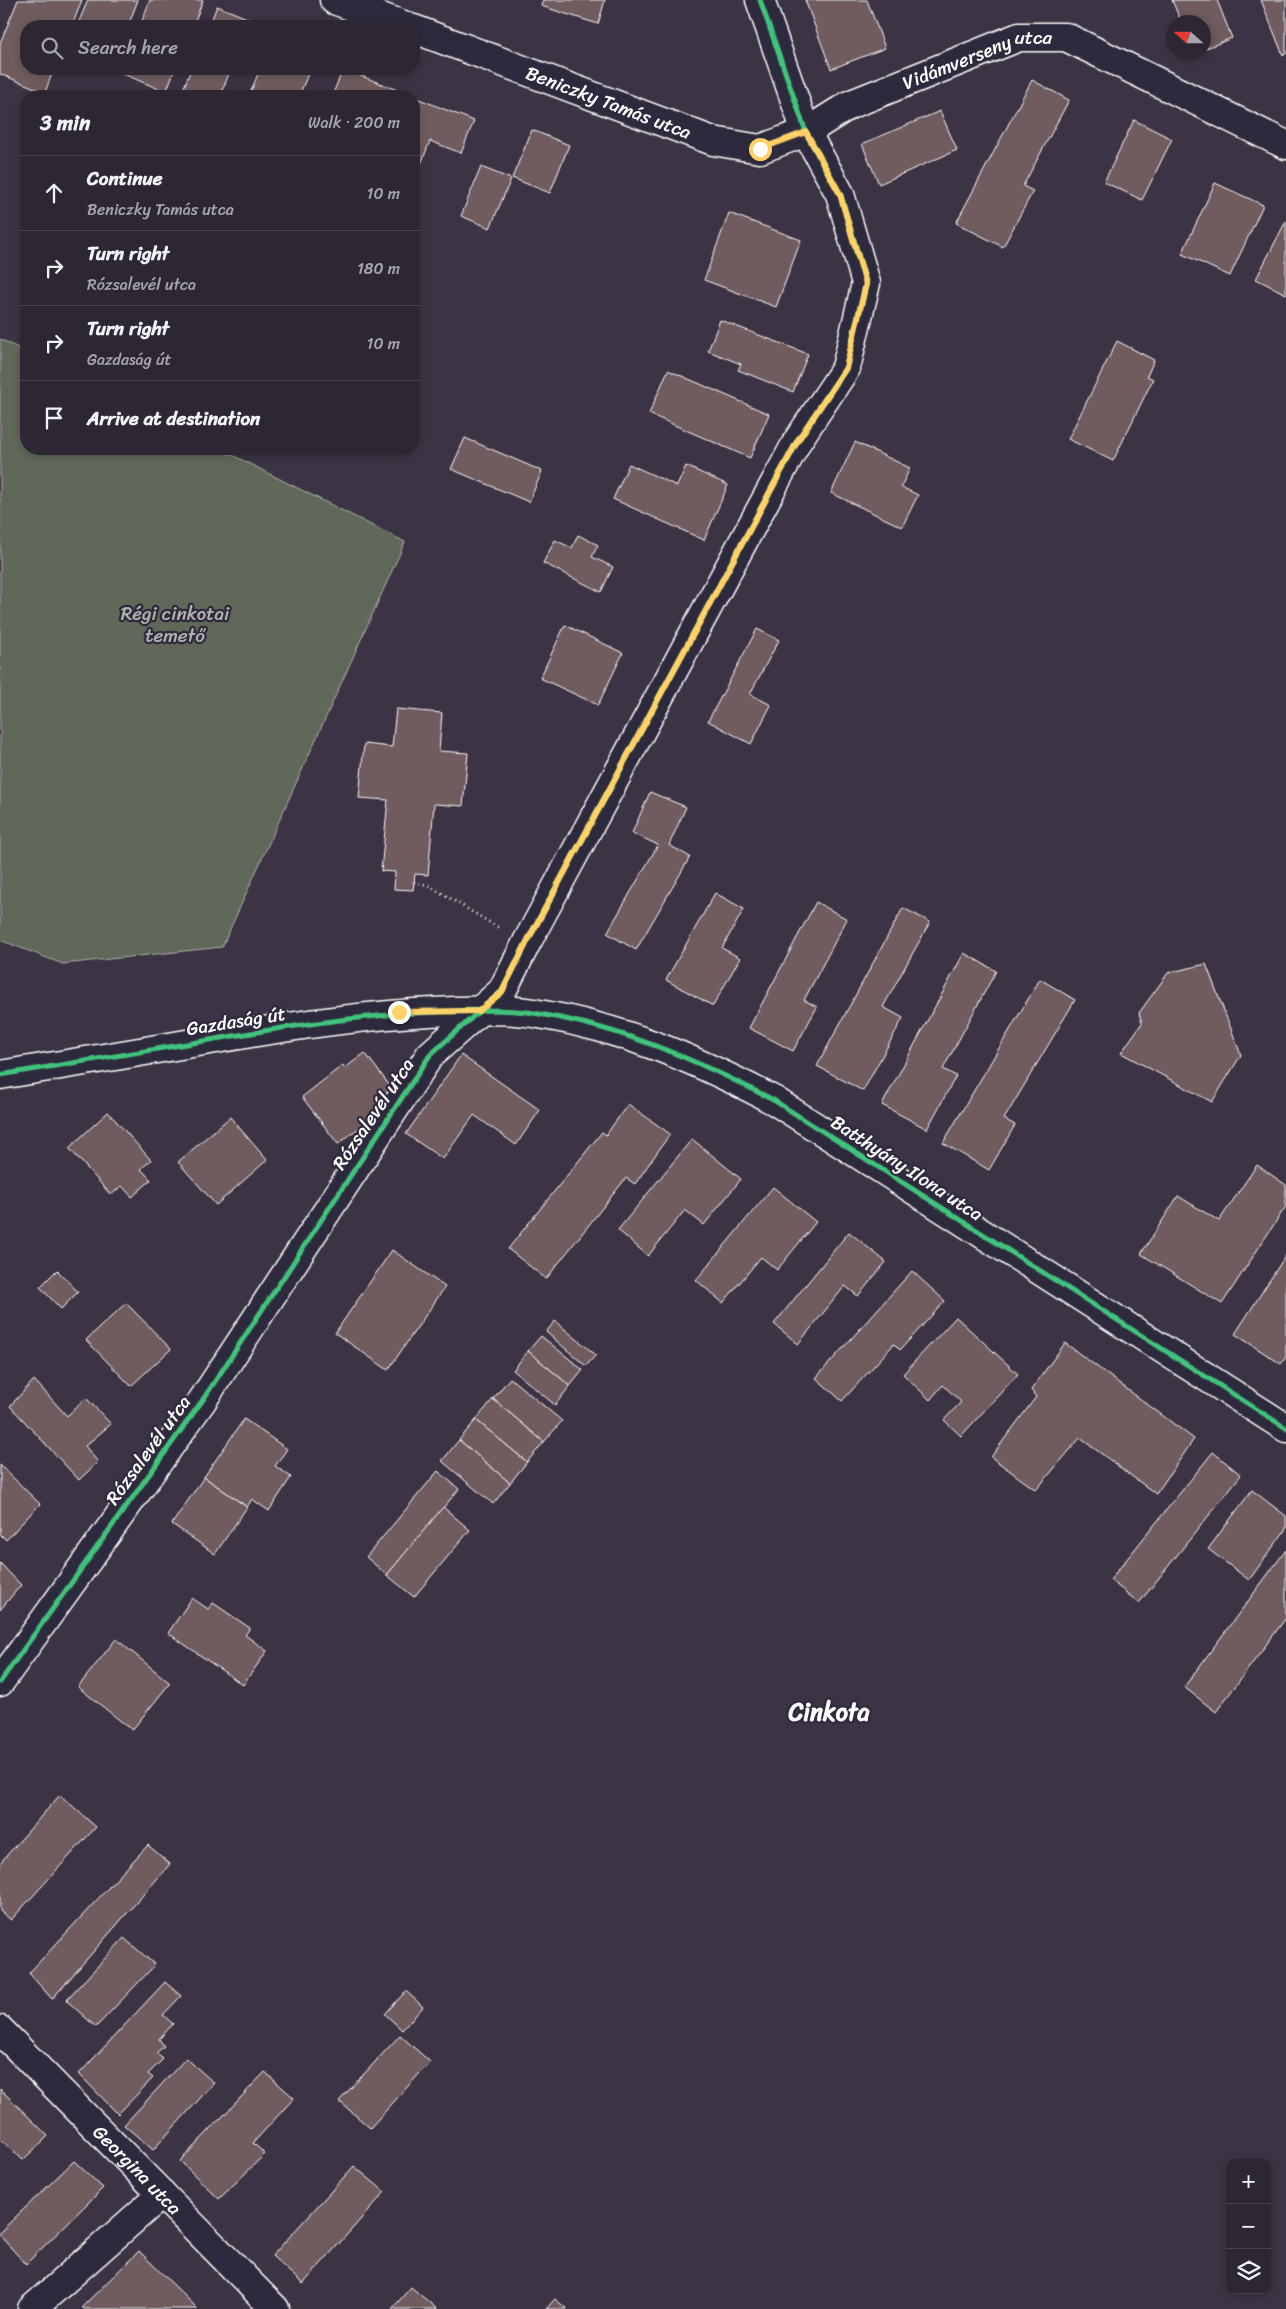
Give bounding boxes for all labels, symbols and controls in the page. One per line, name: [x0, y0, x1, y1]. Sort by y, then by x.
north arrow: [1166, 15, 1211, 60]
search box: [20, 20, 420, 75]
street label: Vidámverseny utca: [897, 21, 1052, 99]
text: Search here: [78, 31, 178, 64]
icon: search: [38, 34, 66, 62]
street label: Beniczky Tamás utca: [521, 56, 697, 148]
text: 3 min: [40, 104, 90, 142]
text: Walk · 200 m: [308, 108, 400, 137]
route start: [749, 138, 772, 161]
text: Continue: [87, 162, 163, 195]
icon: ahead: [40, 179, 68, 207]
text: 10 m: [367, 179, 400, 208]
text: Beniczky Tamás utca: [87, 195, 234, 224]
text: Turn right: [87, 237, 169, 270]
icon: right: [40, 254, 68, 282]
text: 180 m: [357, 254, 400, 283]
text: Rózsalevél utca: [87, 270, 196, 299]
text: Turn right: [87, 312, 169, 345]
icon: right: [40, 329, 68, 357]
text: 10 m: [367, 329, 400, 358]
text: Gazdaság út: [87, 345, 171, 374]
text: Arrive at destination: [87, 402, 260, 435]
icon: arrive: [40, 404, 68, 432]
park label: Régi cinkotai temető: [121, 597, 230, 652]
street label: Gazdaság út: [184, 997, 288, 1045]
route end: [388, 1001, 411, 1024]
street label: Rózsalevél utca: [323, 1051, 423, 1177]
street label: Batthyány Ilona utca: [824, 1106, 990, 1230]
street label: Rózsalevél utca: [97, 1388, 200, 1512]
district label: Cinkota: [787, 1691, 871, 1733]
street label: Georgina utca: [85, 2117, 190, 2223]
map controls: [1226, 2159, 1271, 2294]
button: +: [1226, 2159, 1271, 2204]
button: −: [1226, 2204, 1271, 2249]
button: layers: [1226, 2249, 1271, 2294]

